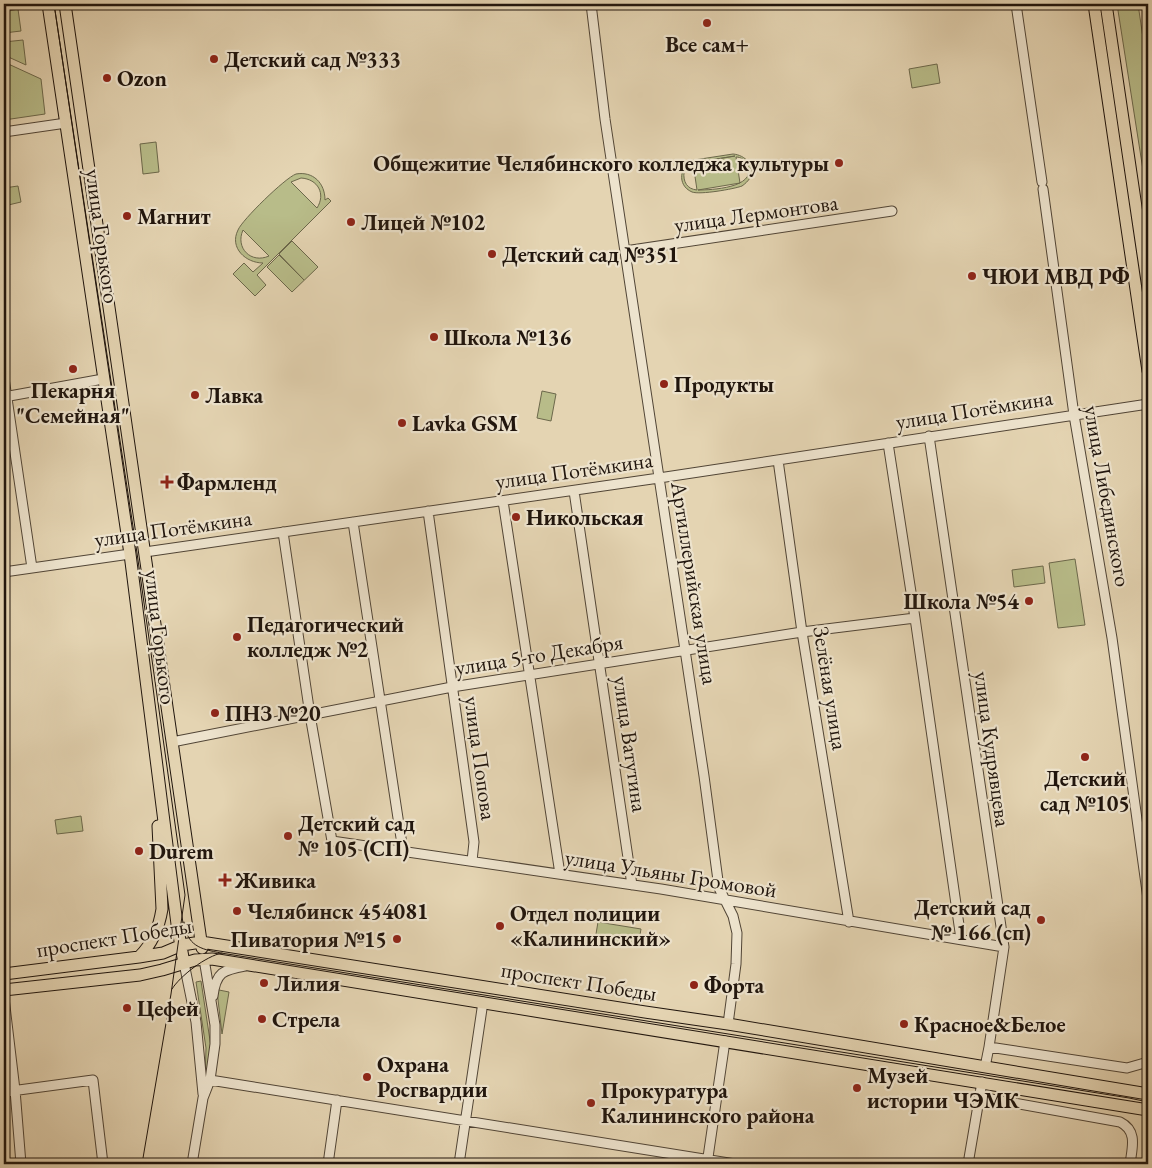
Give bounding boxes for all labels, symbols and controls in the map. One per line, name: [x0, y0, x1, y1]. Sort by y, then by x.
marker: Все сам+: [701, 17, 713, 29]
place label: Все сам+: [665, 30, 749, 59]
place label: Детский сад №333: [224, 45, 401, 74]
marker: Детский сад №333: [208, 53, 220, 65]
place label: Ozon: [117, 64, 167, 93]
marker: Ozon: [101, 72, 113, 84]
place label: Общежитие Челябинского колледжа культуры: [373, 149, 829, 178]
marker: Общежитие Челябинского колледжа культуры: [833, 157, 845, 169]
street label: улица Горького: [79, 167, 126, 305]
street label: улица Лермонтова: [672, 188, 840, 239]
place label: Магнит: [137, 202, 211, 231]
place label: Лицей №102: [361, 208, 485, 237]
marker: Магнит: [121, 210, 133, 222]
marker: Лицей №102: [345, 216, 357, 228]
place label: Детский сад №351: [502, 240, 679, 269]
marker: Детский сад №351: [486, 248, 498, 260]
place label: ЧЮИ МВД РФ: [982, 262, 1130, 291]
marker: ЧЮИ МВД РФ: [966, 270, 978, 282]
place label: Школа №136: [444, 323, 571, 352]
marker: Школа №136: [428, 331, 440, 343]
marker: Пекарня "Семейная": [67, 363, 79, 375]
place label: Продукты: [674, 370, 774, 399]
place label: Пекарня "Семейная": [16, 376, 130, 430]
marker: Продукты: [658, 378, 670, 390]
place label: Лавка: [205, 381, 263, 410]
street label: улица Потёмкина: [893, 383, 1055, 436]
marker: Лавка: [189, 389, 201, 401]
street label: улица Либединского: [1077, 403, 1138, 589]
place label: Lavka GSM: [412, 409, 518, 438]
marker: Lavka GSM: [396, 417, 408, 429]
street label: улица Потёмкина: [494, 445, 655, 496]
place label: Фармленд: [177, 468, 277, 497]
marker: Фармленд: [161, 476, 173, 488]
street label: Артиллерийская улица: [664, 479, 725, 687]
street label: улица Потёмкина: [93, 503, 254, 554]
place label: Никольская: [526, 503, 644, 532]
marker: Никольская: [510, 511, 522, 523]
street label: улица Горького: [138, 568, 183, 706]
place label: Школа №54: [904, 587, 1019, 616]
marker: Школа №54: [1023, 595, 1035, 607]
place label: Педагогический колледж №2: [247, 610, 404, 664]
street label: Зелёная улица: [806, 624, 855, 752]
street label: улица 5-го Декабря: [453, 627, 625, 682]
marker: Педагогический колледж №2: [231, 631, 243, 643]
street label: улица Кудрявцева: [967, 669, 1018, 829]
street label: улица Ватутина: [607, 674, 654, 814]
street label: улица Попова: [457, 694, 504, 822]
place label: ПНЗ №20: [225, 699, 321, 728]
marker: ПНЗ №20: [209, 707, 221, 719]
marker: Детский сад №105: [1079, 751, 1091, 763]
place label: Детский сад №105: [1040, 764, 1130, 818]
place label: Детский сад № 105 (СП): [298, 809, 415, 863]
marker: Детский сад № 105 (СП): [282, 830, 294, 842]
place label: Durem: [149, 837, 214, 866]
street label: улица Ульяны Громовой: [563, 842, 779, 905]
marker: Durem: [133, 845, 145, 857]
place label: Живика: [234, 866, 316, 895]
marker: Живика: [219, 874, 231, 886]
place label: Детский сад № 166 (сп): [914, 893, 1031, 947]
place label: Челябинск 454081: [247, 897, 428, 926]
place label: Отдел полиции «Калининский»: [510, 899, 671, 953]
marker: Челябинск 454081: [231, 905, 243, 917]
street label: проспект Победы: [34, 911, 194, 964]
marker: Детский сад № 166 (сп): [1035, 914, 1047, 926]
marker: Отдел полиции «Калининский»: [494, 920, 506, 932]
place label: Пиватория №15: [231, 925, 387, 954]
marker: Пиватория №15: [391, 933, 403, 945]
street label: проспект Победы: [499, 955, 659, 1008]
place label: Лилия: [274, 969, 340, 998]
place label: Форта: [704, 971, 765, 1000]
marker: Лилия: [258, 977, 270, 989]
marker: Форта: [688, 979, 700, 991]
place label: Цефей: [137, 994, 199, 1023]
marker: Цефей: [121, 1002, 133, 1014]
place label: Стрела: [272, 1005, 340, 1034]
place label: Красное&Белое: [914, 1010, 1066, 1039]
marker: Стрела: [256, 1013, 268, 1025]
marker: Красное&Белое: [898, 1018, 910, 1030]
place label: Охрана Росгвардии: [377, 1050, 488, 1104]
place label: Музей истории ЧЭМК: [867, 1061, 1020, 1115]
marker: Охрана Росгвардии: [361, 1071, 373, 1083]
place label: Прокуратура Калининского района: [601, 1076, 815, 1130]
marker: Музей истории ЧЭМК: [851, 1082, 863, 1094]
marker: Прокуратура Калининского района: [585, 1097, 597, 1109]

